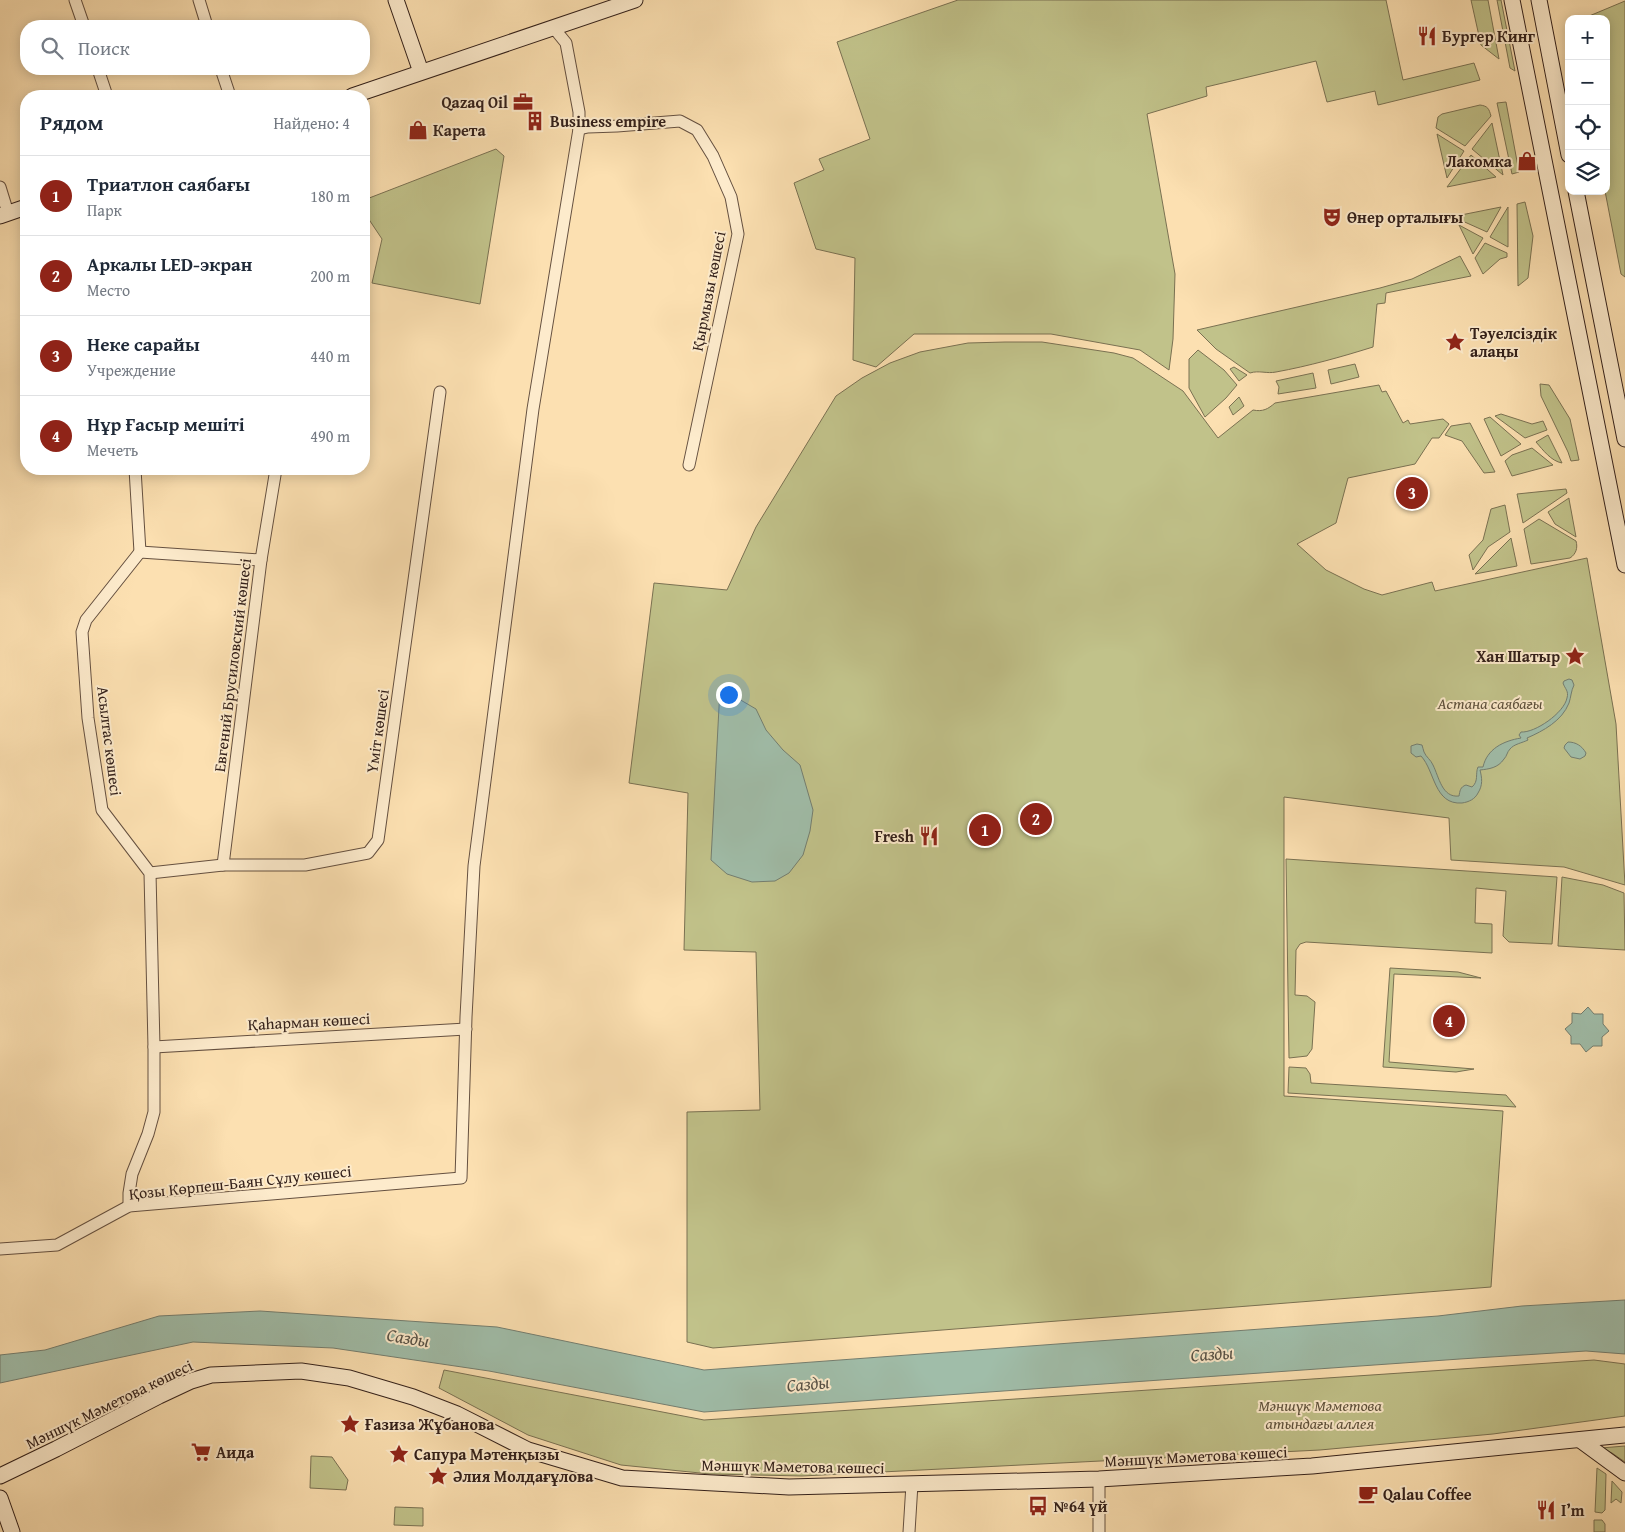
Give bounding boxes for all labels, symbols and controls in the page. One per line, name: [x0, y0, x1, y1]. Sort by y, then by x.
map controls: [1565, 15, 1610, 195]
button: +: [1565, 15, 1610, 60]
search box: [20, 20, 370, 75]
place label: Бургер Кинг: [1442, 24, 1536, 48]
restaurant icon: Бургер Кинг: [1416, 25, 1438, 47]
icon: search: [38, 34, 66, 62]
text: Поиск: [78, 34, 130, 62]
button: −: [1565, 60, 1610, 105]
place label: Qazaq Oil: [441, 90, 508, 114]
office icon: Qazaq Oil: [512, 91, 534, 113]
button: locate: [1565, 105, 1610, 150]
text: Рядом: [40, 107, 103, 138]
place label: Business empire: [550, 109, 666, 133]
building icon: Business empire: [524, 110, 546, 132]
text: Найдено: 4: [273, 111, 350, 135]
place label: Карета: [433, 118, 486, 142]
shop icon: Карета: [407, 119, 429, 141]
place label: Лакомка: [1446, 149, 1513, 173]
shop icon: Лакомка: [1516, 150, 1538, 172]
button: layers: [1565, 150, 1610, 195]
text: Триатлон саябағы: [87, 170, 250, 198]
text: 1: [52, 184, 60, 208]
text: 180 m: [310, 184, 350, 208]
text: Парк: [87, 198, 122, 222]
place label: Өнер орталығы: [1347, 205, 1464, 229]
theatre icon: Өнер орталығы: [1321, 206, 1343, 228]
street label: Қырмызы көшесі: [685, 228, 732, 353]
text: Аркалы LED-экран: [87, 250, 252, 278]
text: 2: [52, 264, 60, 288]
text: 200 m: [310, 264, 350, 288]
text: Место: [87, 278, 130, 302]
place label: Тәуелсіздік алаңы: [1470, 321, 1558, 363]
text: Неке сарайы: [87, 330, 200, 358]
place icon: Тәуелсіздік алаңы: [1444, 331, 1466, 353]
text: 3: [52, 344, 60, 368]
text: 440 m: [310, 344, 350, 368]
text: Учреждение: [87, 358, 176, 382]
text: Нұр Ғасыр мешіті: [87, 410, 245, 438]
text: 4: [52, 424, 60, 448]
text: 490 m: [310, 424, 350, 448]
text: Мечеть: [87, 438, 138, 462]
pin: 3: [1396, 474, 1428, 512]
street label: Евгений Брусиловский көшесі: [207, 556, 257, 773]
place label: Хан Шатыр: [1476, 644, 1560, 668]
place icon: Хан Шатыр: [1564, 645, 1586, 667]
your location: [716, 682, 742, 708]
street label: Асылтас көшесі: [91, 685, 129, 798]
street label: Үміт көшесі: [359, 687, 395, 775]
park label: Астана саябағы: [1436, 691, 1543, 715]
pin: 2: [1020, 800, 1052, 838]
pin: 1: [969, 811, 1001, 849]
place label: Fresh: [874, 824, 915, 848]
restaurant icon: Fresh: [918, 825, 940, 847]
pin: 4: [1433, 1002, 1465, 1040]
street label: Қаһарман көшесі: [247, 1006, 371, 1036]
street label: Қозы Көрпеш-Баян Сұлу көшесі: [128, 1158, 353, 1206]
water label: Сазды: [385, 1321, 431, 1354]
water label: Сазды: [1190, 1339, 1234, 1368]
street label: Мәншүк Мәметова көшесі: [21, 1353, 197, 1455]
water label: Сазды: [785, 1368, 830, 1399]
park label: Мәншүк Мәметова атындағы аллея: [1258, 1393, 1382, 1435]
place label: Ғазиза Жұбанова: [365, 1412, 495, 1436]
place icon: Ғазиза Жұбанова: [339, 1413, 361, 1435]
street label: Мәншүк Мәметова көшесі: [1104, 1439, 1289, 1473]
place label: Аида: [216, 1440, 255, 1464]
supermarket icon: Аида: [190, 1441, 212, 1463]
place label: Сапура Мәтенқызы: [414, 1442, 560, 1466]
place icon: Сапура Мәтенқызы: [388, 1443, 410, 1465]
street label: Мәншүк Мәметова көшесі: [701, 1452, 885, 1480]
place label: Әлия Молдағұлова: [453, 1464, 594, 1488]
place icon: Әлия Молдағұлова: [427, 1465, 449, 1487]
place label: Qalau Coffee: [1383, 1482, 1472, 1506]
cafe icon: Qalau Coffee: [1357, 1483, 1379, 1505]
place label: №64 үй: [1053, 1494, 1108, 1518]
bus stop icon: №64 үй: [1027, 1495, 1049, 1517]
place label: I’m: [1561, 1498, 1585, 1522]
restaurant icon: I’m: [1535, 1499, 1557, 1521]

